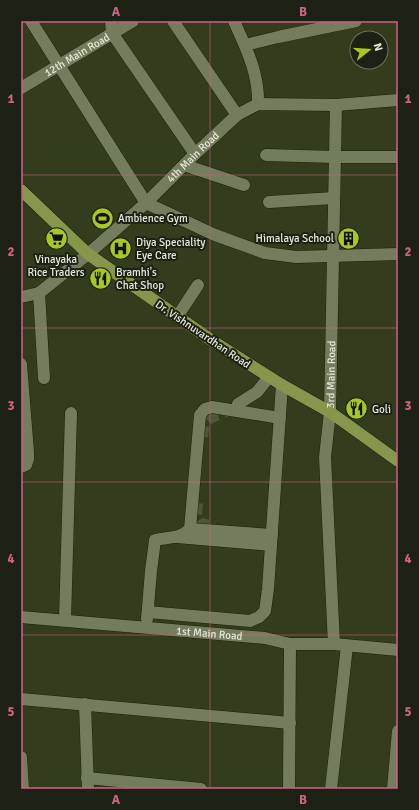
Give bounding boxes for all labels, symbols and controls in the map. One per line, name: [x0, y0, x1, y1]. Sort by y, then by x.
text: A: [112, 4, 121, 20]
text: B: [299, 4, 307, 20]
street label: 12th Main Road: [42, 30, 112, 80]
north arrow: [349, 30, 389, 70]
text: N: [371, 42, 385, 53]
text: 1: [7, 91, 15, 107]
text: 1: [404, 91, 412, 107]
street label: 4th Main Road: [164, 129, 222, 185]
sports icon: Ambience Gym: [89, 205, 115, 231]
place label: Ambience Gym: [118, 212, 188, 225]
building icon: Himalaya School: [336, 225, 362, 251]
supermarket icon: Vinayaka Rice Traders: [43, 226, 69, 252]
place label: Himalaya School: [256, 232, 334, 245]
hospital icon: Diya Speciality Eye Care: [108, 235, 134, 261]
place label: Diya Speciality Eye Care: [136, 236, 206, 262]
text: 2: [7, 244, 15, 260]
text: 2: [404, 244, 412, 260]
place label: Vinayaka Rice Traders: [27, 253, 85, 279]
restaurant icon: Bramhi's Chat Shop: [87, 265, 113, 291]
place label: Bramhi's Chat Shop: [116, 266, 164, 292]
street label: Dr. Vishnuvardhan Road: [153, 298, 253, 371]
street label: 3rd Main Road: [324, 340, 338, 408]
restaurant icon: Goli: [343, 396, 369, 422]
text: 3: [7, 398, 15, 414]
text: 3: [404, 398, 412, 414]
place label: Goli: [372, 403, 391, 416]
text: 4: [7, 551, 15, 567]
text: 4: [404, 551, 412, 567]
street label: 1st Main Road: [176, 624, 243, 643]
text: 5: [7, 704, 15, 720]
text: 5: [404, 704, 412, 720]
text: A: [112, 792, 121, 808]
text: B: [299, 792, 307, 808]

